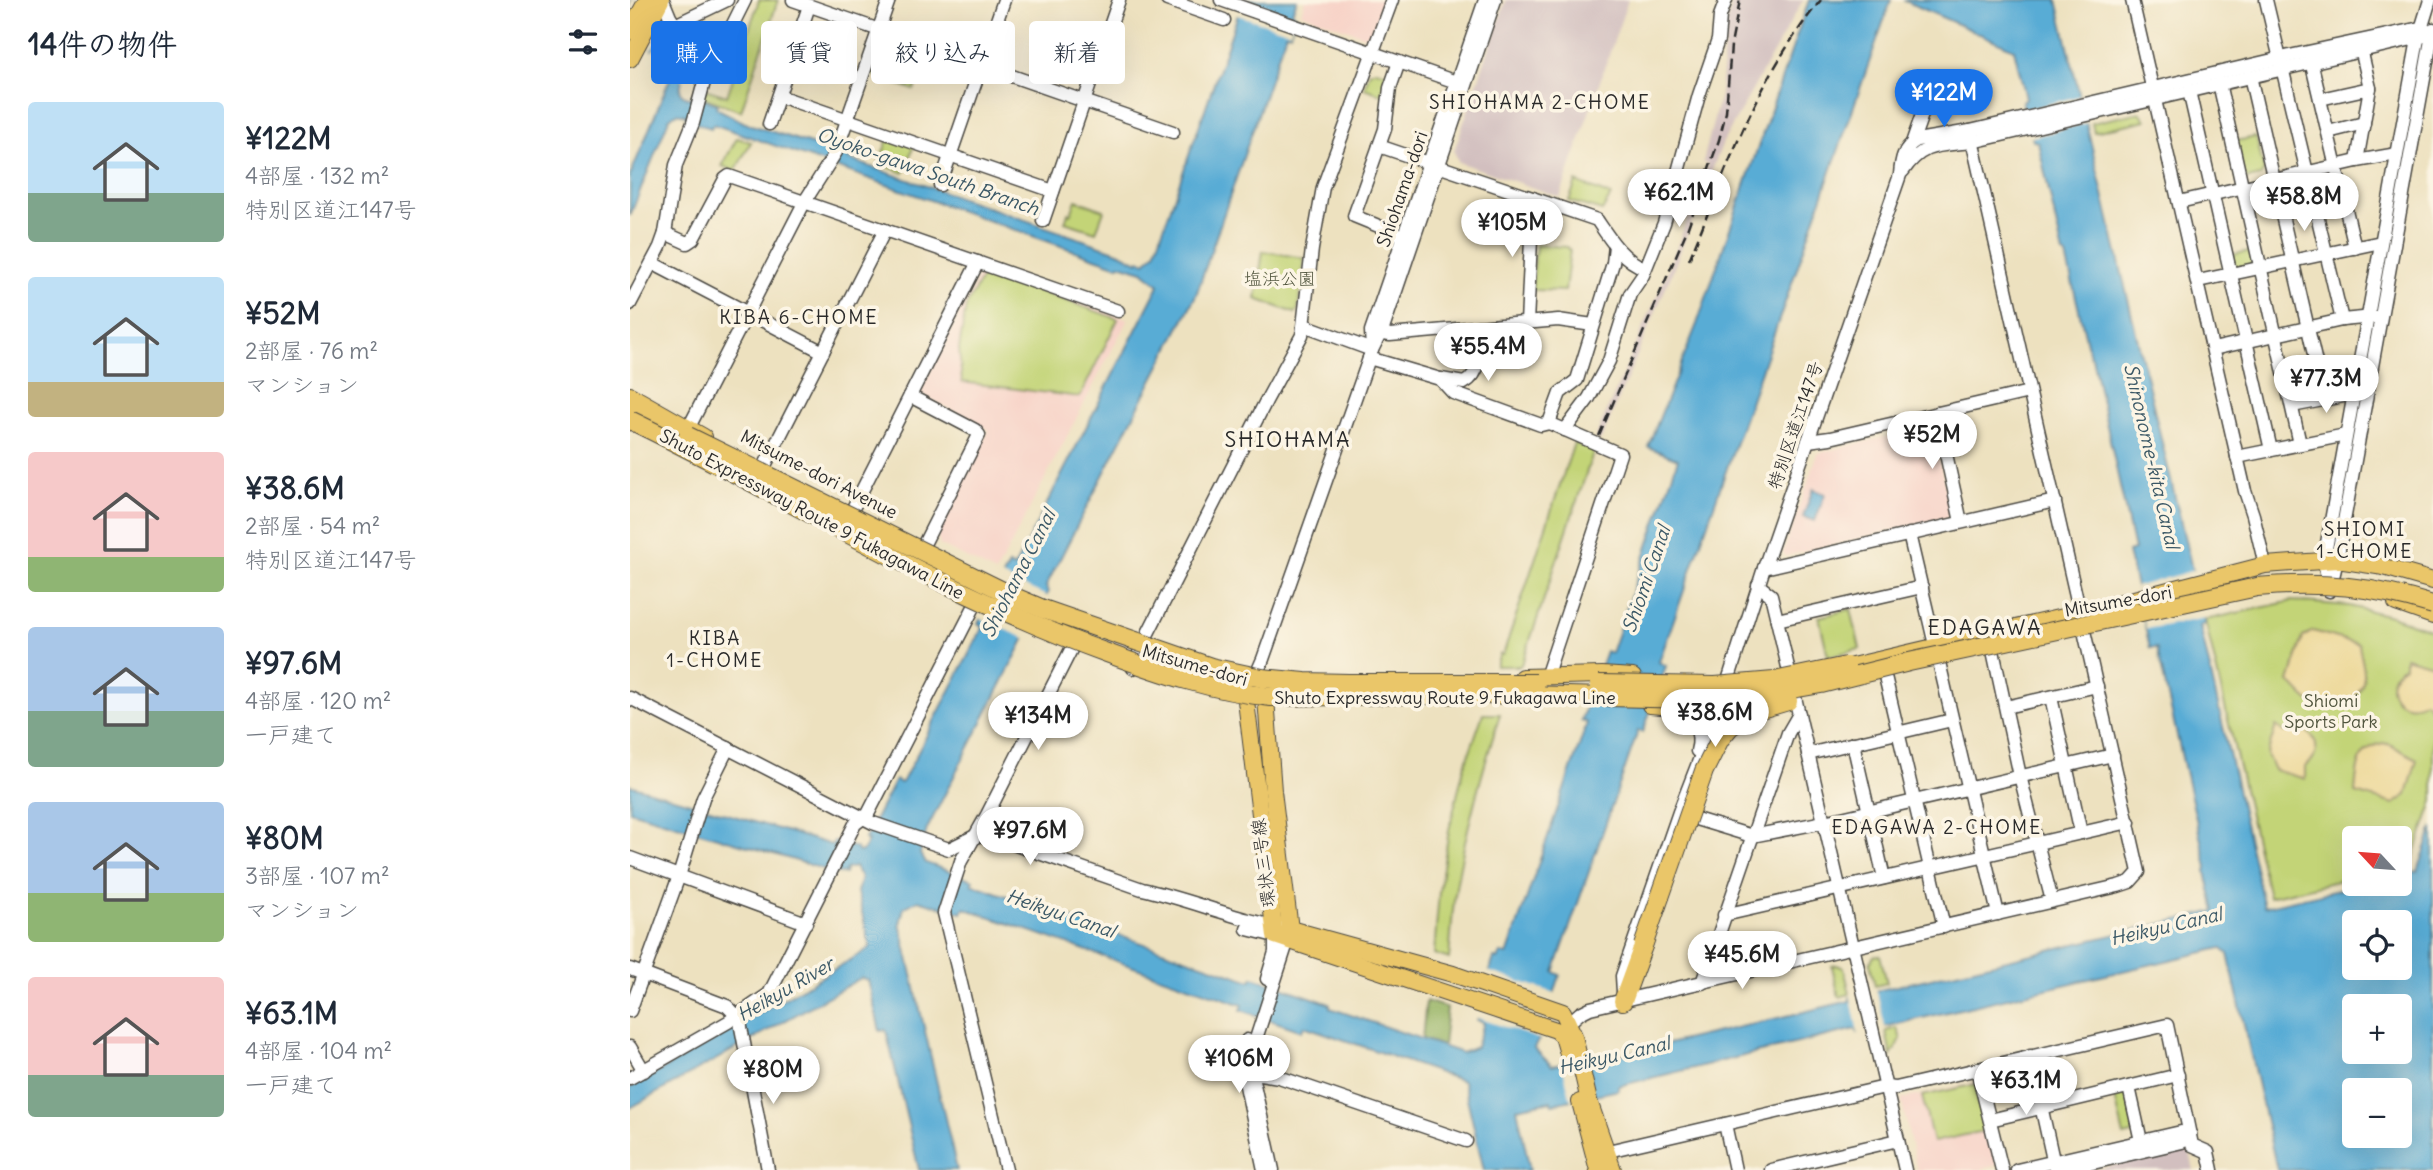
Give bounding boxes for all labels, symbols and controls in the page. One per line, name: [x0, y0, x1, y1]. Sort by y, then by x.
chip: 購入: [651, 21, 747, 84]
chip: 賃貸: [761, 21, 857, 84]
chip: 絞り込み: [871, 21, 1015, 84]
chip: 新着: [1029, 21, 1125, 84]
icon: filters: [564, 23, 602, 61]
text: 14件の物件: [28, 25, 177, 63]
pin: ¥122M: [1895, 69, 1993, 129]
text: ¥122M: [1911, 77, 1977, 106]
district label: SHIOHAMA 2-CHOME: [1429, 90, 1651, 114]
text: ¥122M: [245, 119, 332, 157]
water label: Oyoko-gawa South Branch: [814, 122, 1043, 221]
street label: Shiohama-dori: [1371, 128, 1433, 250]
icon: home: [84, 130, 168, 214]
text: 4部屋 · 132 m²: [245, 161, 389, 190]
pin: ¥62.1M: [1622, 170, 1736, 229]
pin: ¥58.8M: [2247, 174, 2361, 233]
text: ¥62.1M: [1644, 177, 1714, 206]
text: ¥58.8M: [2266, 181, 2342, 210]
text: 特別区道江147号: [245, 195, 416, 224]
pin: ¥105M: [1463, 200, 1561, 259]
text: ¥105M: [1477, 207, 1547, 236]
park label: 塩浜公園: [1244, 267, 1316, 290]
text: ¥52M: [245, 294, 321, 332]
icon: home: [84, 305, 168, 389]
district label: KIBA 6-CHOME: [719, 305, 879, 329]
pin: ¥55.4M: [1431, 324, 1545, 383]
text: ¥55.4M: [1450, 331, 1526, 360]
text: 2部屋 · 76 m²: [245, 336, 378, 365]
pin: ¥77.3M: [2269, 356, 2383, 415]
street label: 特別区道江147号: [1762, 358, 1828, 492]
water label: Shinonome-kita Canal: [2119, 361, 2186, 553]
text: ¥77.3M: [2290, 363, 2362, 392]
text: マンション: [245, 370, 359, 399]
pin: ¥52M: [1891, 412, 1973, 471]
text: ¥52M: [1903, 419, 1961, 448]
street label: Shuto Expressway Route 9 Fukagawa Line: [656, 424, 968, 604]
street label: Mitsume-dori Avenue: [737, 424, 901, 524]
district label: SHIOHAMA: [1225, 426, 1351, 453]
text: ¥38.6M: [245, 469, 345, 507]
icon: home: [84, 480, 168, 564]
water label: Shiohama Canal: [976, 503, 1062, 641]
text: 2部屋 · 54 m²: [245, 511, 380, 540]
district label: SHIOMI 1-CHOME: [2317, 517, 2413, 563]
water label: Shiomi Canal: [1617, 520, 1676, 635]
text: 特別区道江147号: [245, 545, 416, 574]
street label: Mitsume-dori: [2063, 580, 2173, 622]
district label: EDAGAWA: [1928, 614, 2042, 641]
district label: KIBA 1-CHOME: [667, 626, 763, 672]
street label: Mitsume-dori: [1140, 639, 1250, 691]
text: ¥97.6M: [245, 644, 342, 682]
icon: home: [84, 655, 168, 739]
text: 4部屋 · 120 m²: [245, 686, 391, 715]
street label: Shuto Expressway Route 9 Fukagawa Line: [1274, 686, 1616, 709]
park label: Shiomi Sports Park: [2284, 689, 2378, 733]
pin: ¥38.6M: [1658, 690, 1772, 749]
pin: ¥134M: [989, 692, 1087, 752]
text: ¥38.6M: [1677, 697, 1753, 726]
text: ¥134M: [1004, 700, 1072, 729]
text: 一戸建て: [245, 720, 337, 749]
pin: ¥97.6M: [973, 808, 1087, 867]
text: ¥97.6M: [993, 815, 1067, 844]
district label: EDAGAWA 2-CHOME: [1832, 815, 2042, 839]
street label: 環状三号線: [1246, 817, 1280, 909]
text: ¥80M: [245, 819, 324, 857]
north arrow: [2342, 826, 2412, 896]
map controls: [2342, 826, 2412, 1148]
icon: home: [84, 830, 168, 914]
text: 3部屋 · 107 m²: [245, 861, 390, 890]
water label: Heikyu Canal: [1003, 883, 1121, 944]
text: マンション: [245, 895, 359, 924]
water label: Heikyu Canal: [2108, 901, 2227, 950]
button: locate: [2342, 910, 2412, 980]
pin: ¥45.6M: [1685, 932, 1799, 991]
text: ¥45.6M: [1704, 939, 1780, 968]
water label: Heikyu River: [732, 951, 840, 1026]
text: ¥63.1M: [245, 994, 338, 1032]
button: +: [2342, 994, 2412, 1064]
icon: home: [84, 1005, 168, 1089]
water label: Heikyu Canal: [1556, 1030, 1675, 1079]
text: 4部屋 · 104 m²: [245, 1036, 392, 1065]
pin: ¥106M: [1190, 1036, 1288, 1095]
text: ¥106M: [1204, 1043, 1274, 1072]
pin: ¥80M: [732, 1046, 814, 1106]
text: ¥80M: [743, 1054, 803, 1083]
pin: ¥63.1M: [1969, 1058, 2083, 1117]
text: ¥63.1M: [1990, 1065, 2062, 1094]
text: 一戸建て: [245, 1070, 337, 1099]
button: −: [2342, 1078, 2412, 1148]

